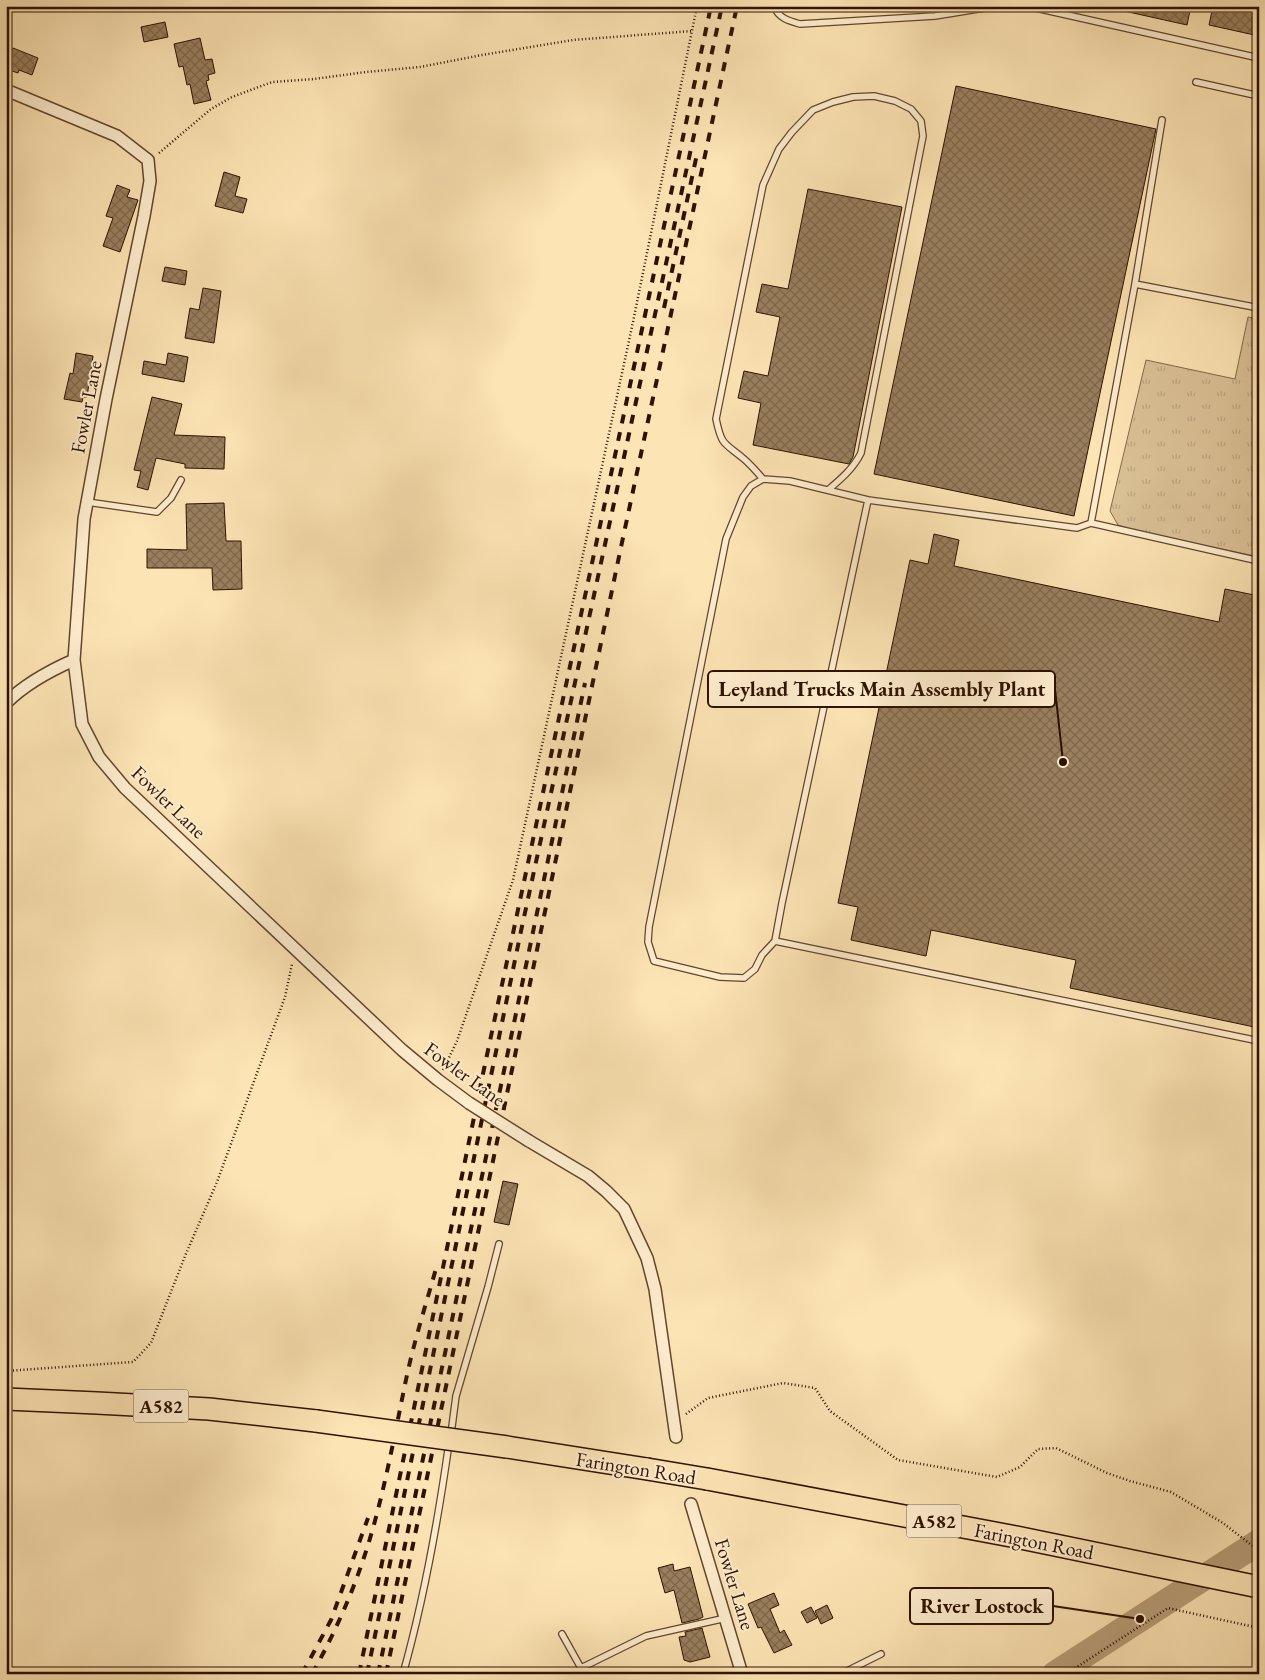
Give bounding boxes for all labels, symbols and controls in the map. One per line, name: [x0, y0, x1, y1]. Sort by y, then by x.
street label: Fowler Lane: [64, 358, 108, 456]
callout: Leyland Trucks Main Assembly Plant: [708, 671, 1055, 707]
text: Leyland Trucks Main Assembly Plant: [719, 675, 1046, 702]
street label: Fowler Lane: [126, 760, 212, 844]
street label: Fowler Lane: [419, 1036, 511, 1112]
road number: A582: [134, 1390, 188, 1422]
street label: Farington Road: [574, 1446, 699, 1490]
road number: A582: [906, 1504, 962, 1538]
street label: Farington Road: [972, 1517, 1097, 1565]
street label: Fowler Lane: [709, 1535, 761, 1633]
callout: River Lostock: [910, 1588, 1053, 1624]
text: River Lostock: [920, 1592, 1044, 1619]

